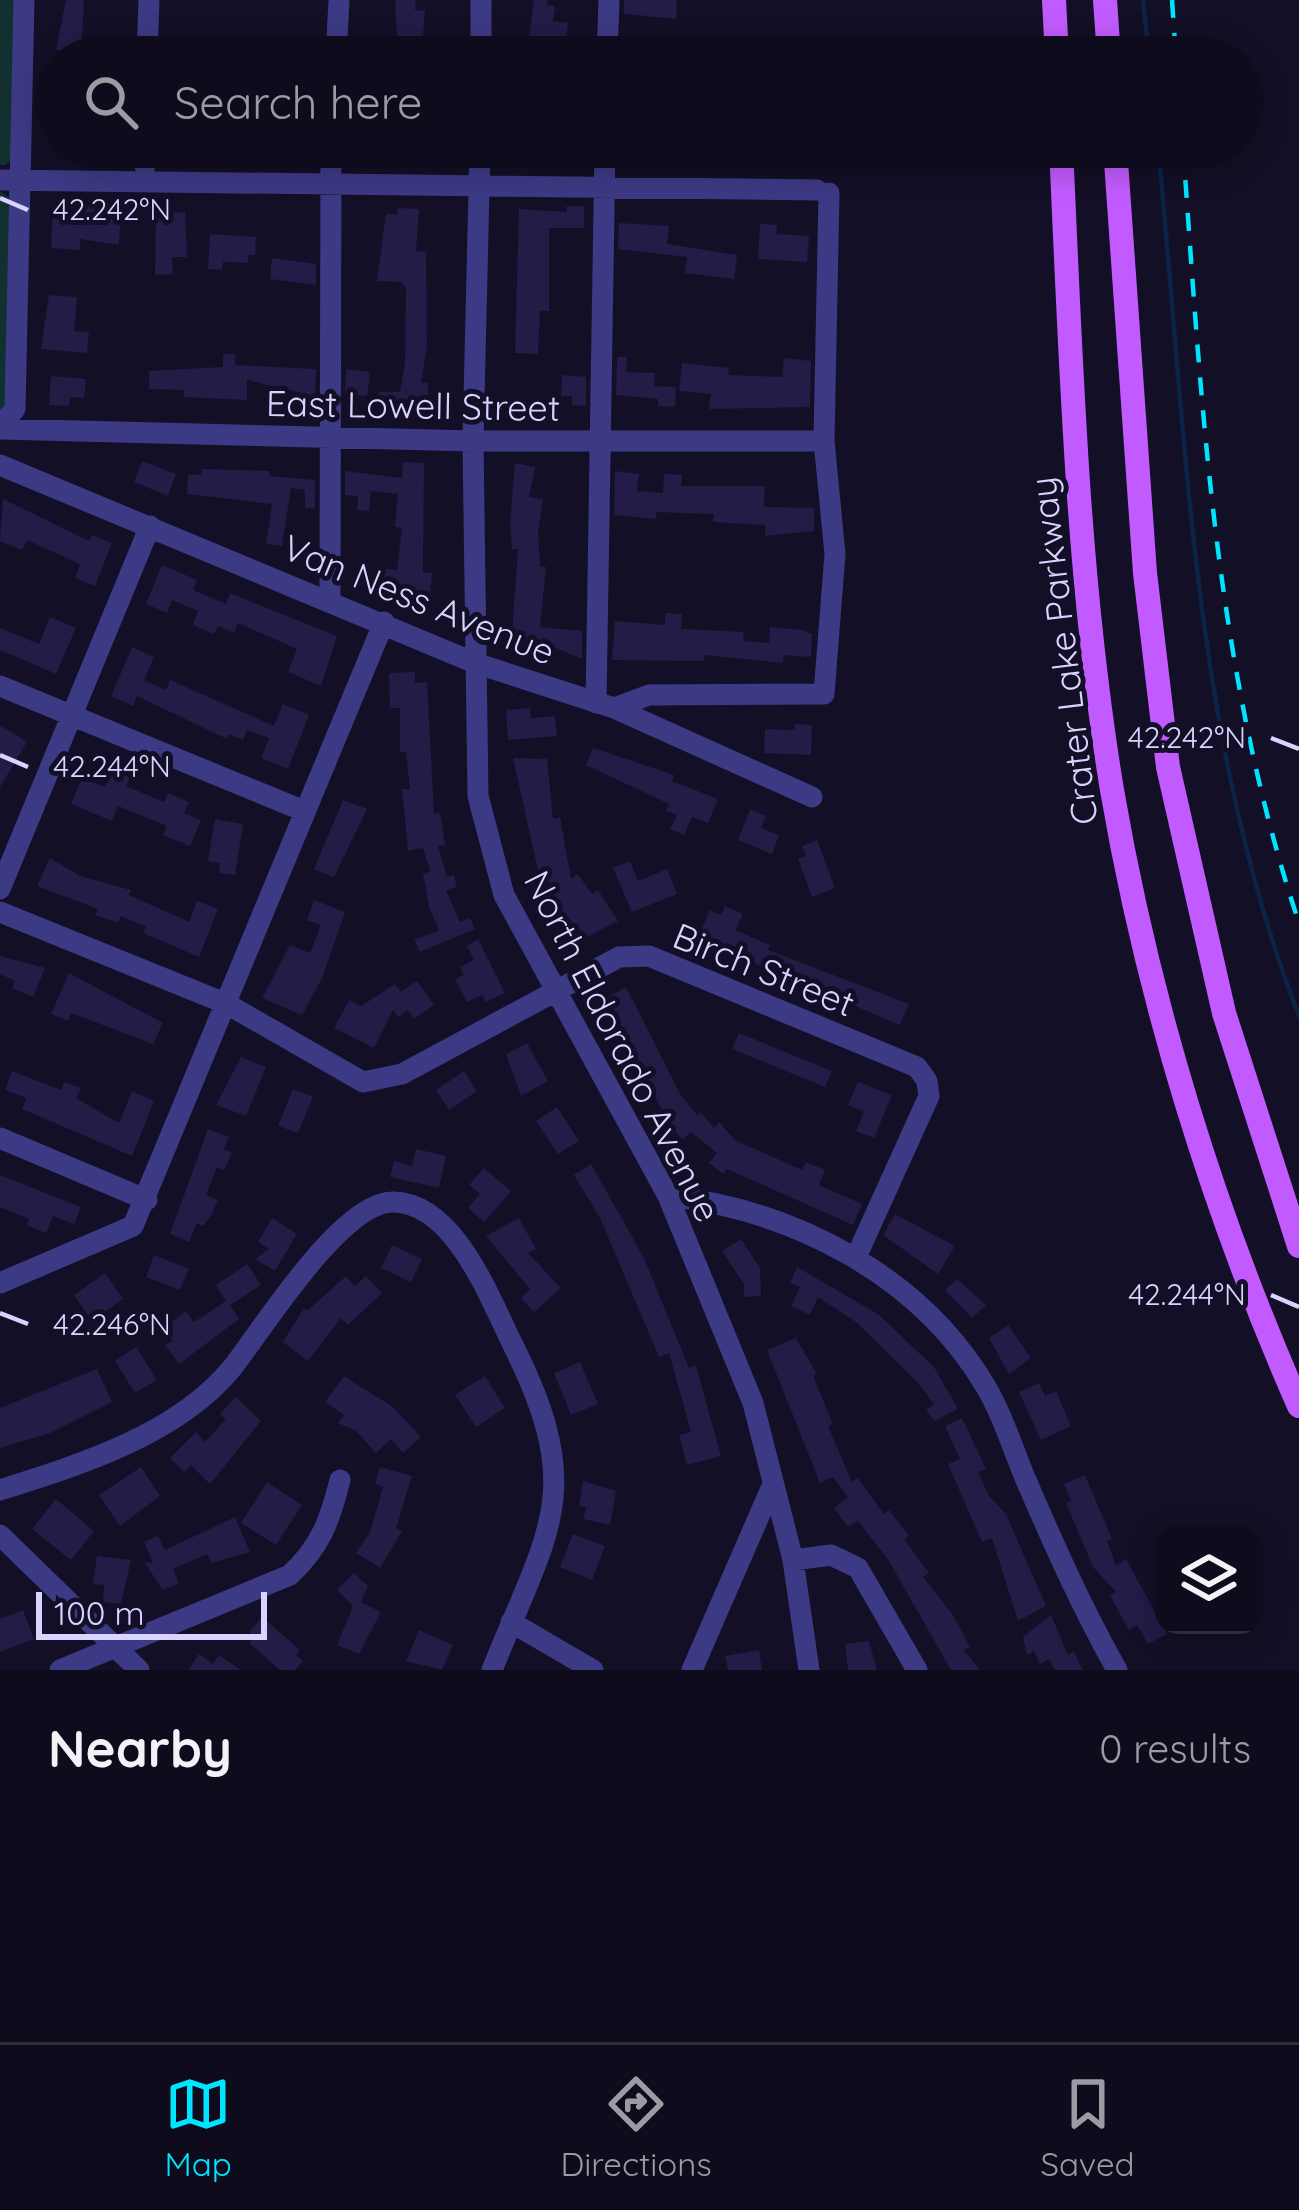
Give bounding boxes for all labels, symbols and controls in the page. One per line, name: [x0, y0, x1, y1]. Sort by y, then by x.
search box: [36, 36, 1263, 168]
icon: search: [78, 69, 144, 135]
text: Search here: [174, 74, 422, 130]
text: 42.242°N: [53, 190, 171, 228]
street label: East Lowell Street: [265, 380, 561, 430]
street label: Crater Lake Parkway: [1019, 475, 1107, 827]
street label: Van Ness Avenue: [276, 524, 562, 674]
text: 42.242°N: [1128, 718, 1246, 756]
text: 42.244°N: [53, 747, 171, 785]
street label: North Eldorado Avenue: [515, 863, 731, 1229]
street label: Birch Street: [667, 912, 861, 1026]
text: 42.244°N: [1128, 1275, 1246, 1313]
text: 42.246°N: [53, 1305, 171, 1343]
map controls: [1155, 1526, 1263, 1634]
button: layers: [1155, 1526, 1263, 1634]
scale bar: [36, 1586, 267, 1639]
text: 100 m: [54, 1592, 145, 1633]
text: Nearby: [48, 1716, 232, 1780]
text: 0 results: [1099, 1724, 1251, 1773]
tab: Map: [164, 2071, 232, 2184]
tab: Directions: [560, 2071, 712, 2184]
tab: Saved: [1041, 2071, 1135, 2184]

